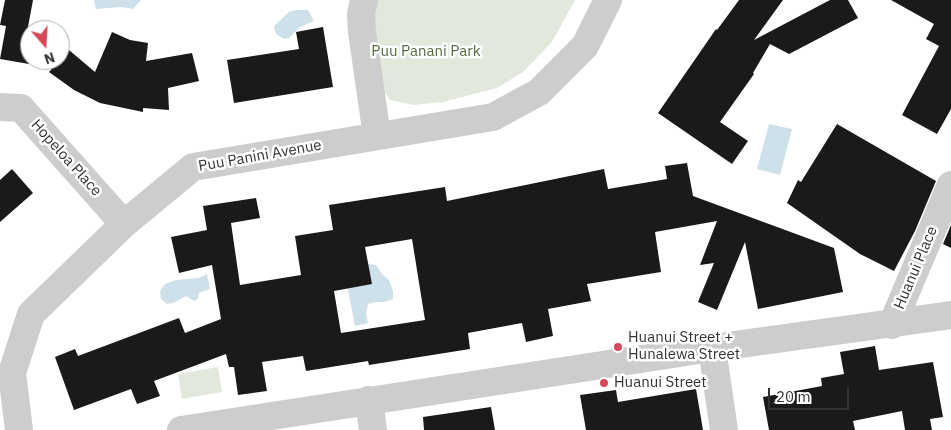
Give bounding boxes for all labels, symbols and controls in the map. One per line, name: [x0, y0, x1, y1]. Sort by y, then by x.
north arrow: [20, 20, 70, 70]
park label: Puu Panani Park: [371, 43, 481, 61]
text: N: [42, 48, 57, 68]
street label: Hopeloa Place: [27, 116, 105, 200]
street label: Puu Panini Avenue: [197, 136, 323, 176]
street label: Huanui Place: [890, 224, 942, 312]
place label: Huanui Street + Hunalewa Street: [628, 329, 740, 364]
marker: Huanui Street + Hunalewa Street: [612, 341, 624, 353]
place label: Huanui Street: [614, 374, 707, 392]
marker: Huanui Street: [598, 377, 610, 389]
scale bar: [771, 378, 852, 410]
text: 20 m: [776, 387, 811, 406]

